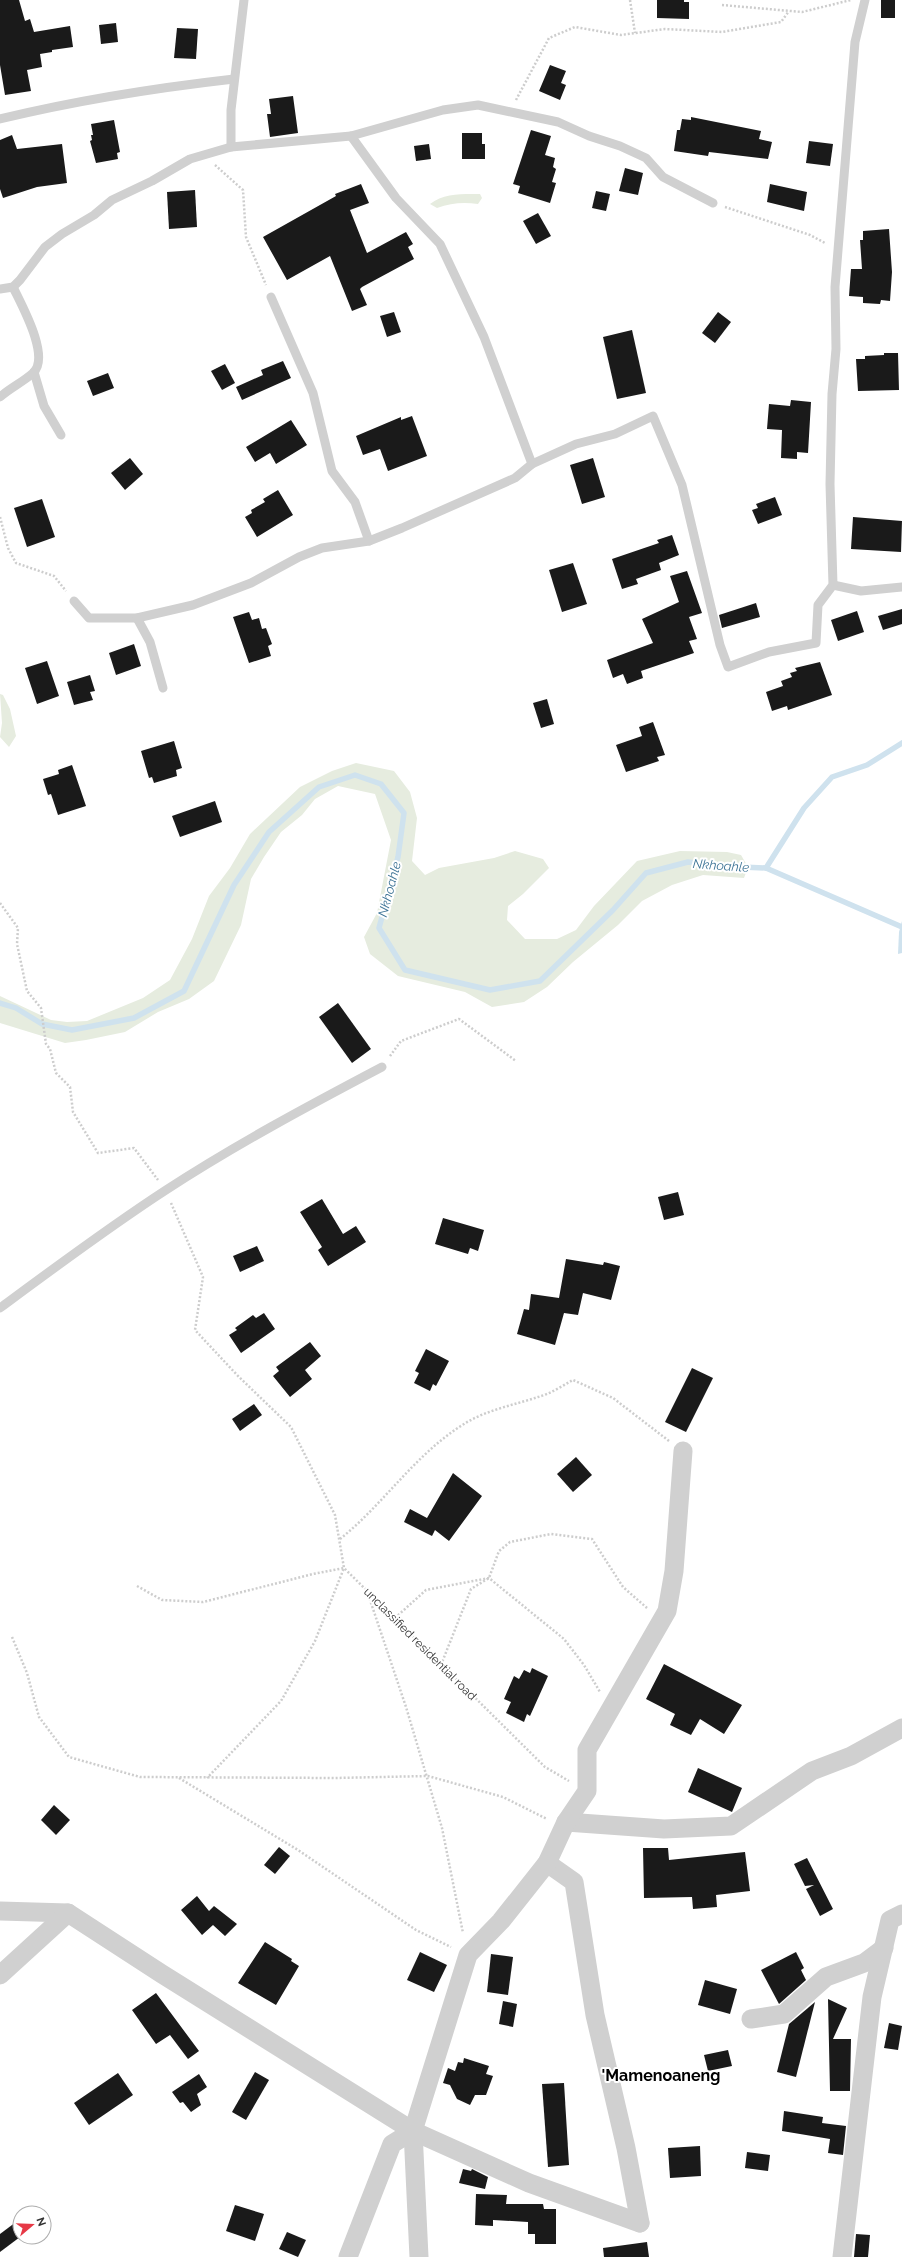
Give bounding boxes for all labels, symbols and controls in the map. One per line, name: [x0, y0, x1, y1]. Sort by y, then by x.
water label: Nkhoahle: [692, 856, 750, 875]
water label: Nkhoahle: [375, 860, 404, 918]
street label: unclassified residential road: [361, 1585, 479, 1703]
district label: 'Mamenoaneng: [602, 2066, 720, 2085]
north arrow: [12, 2205, 52, 2245]
text: N: [33, 2216, 48, 2228]

